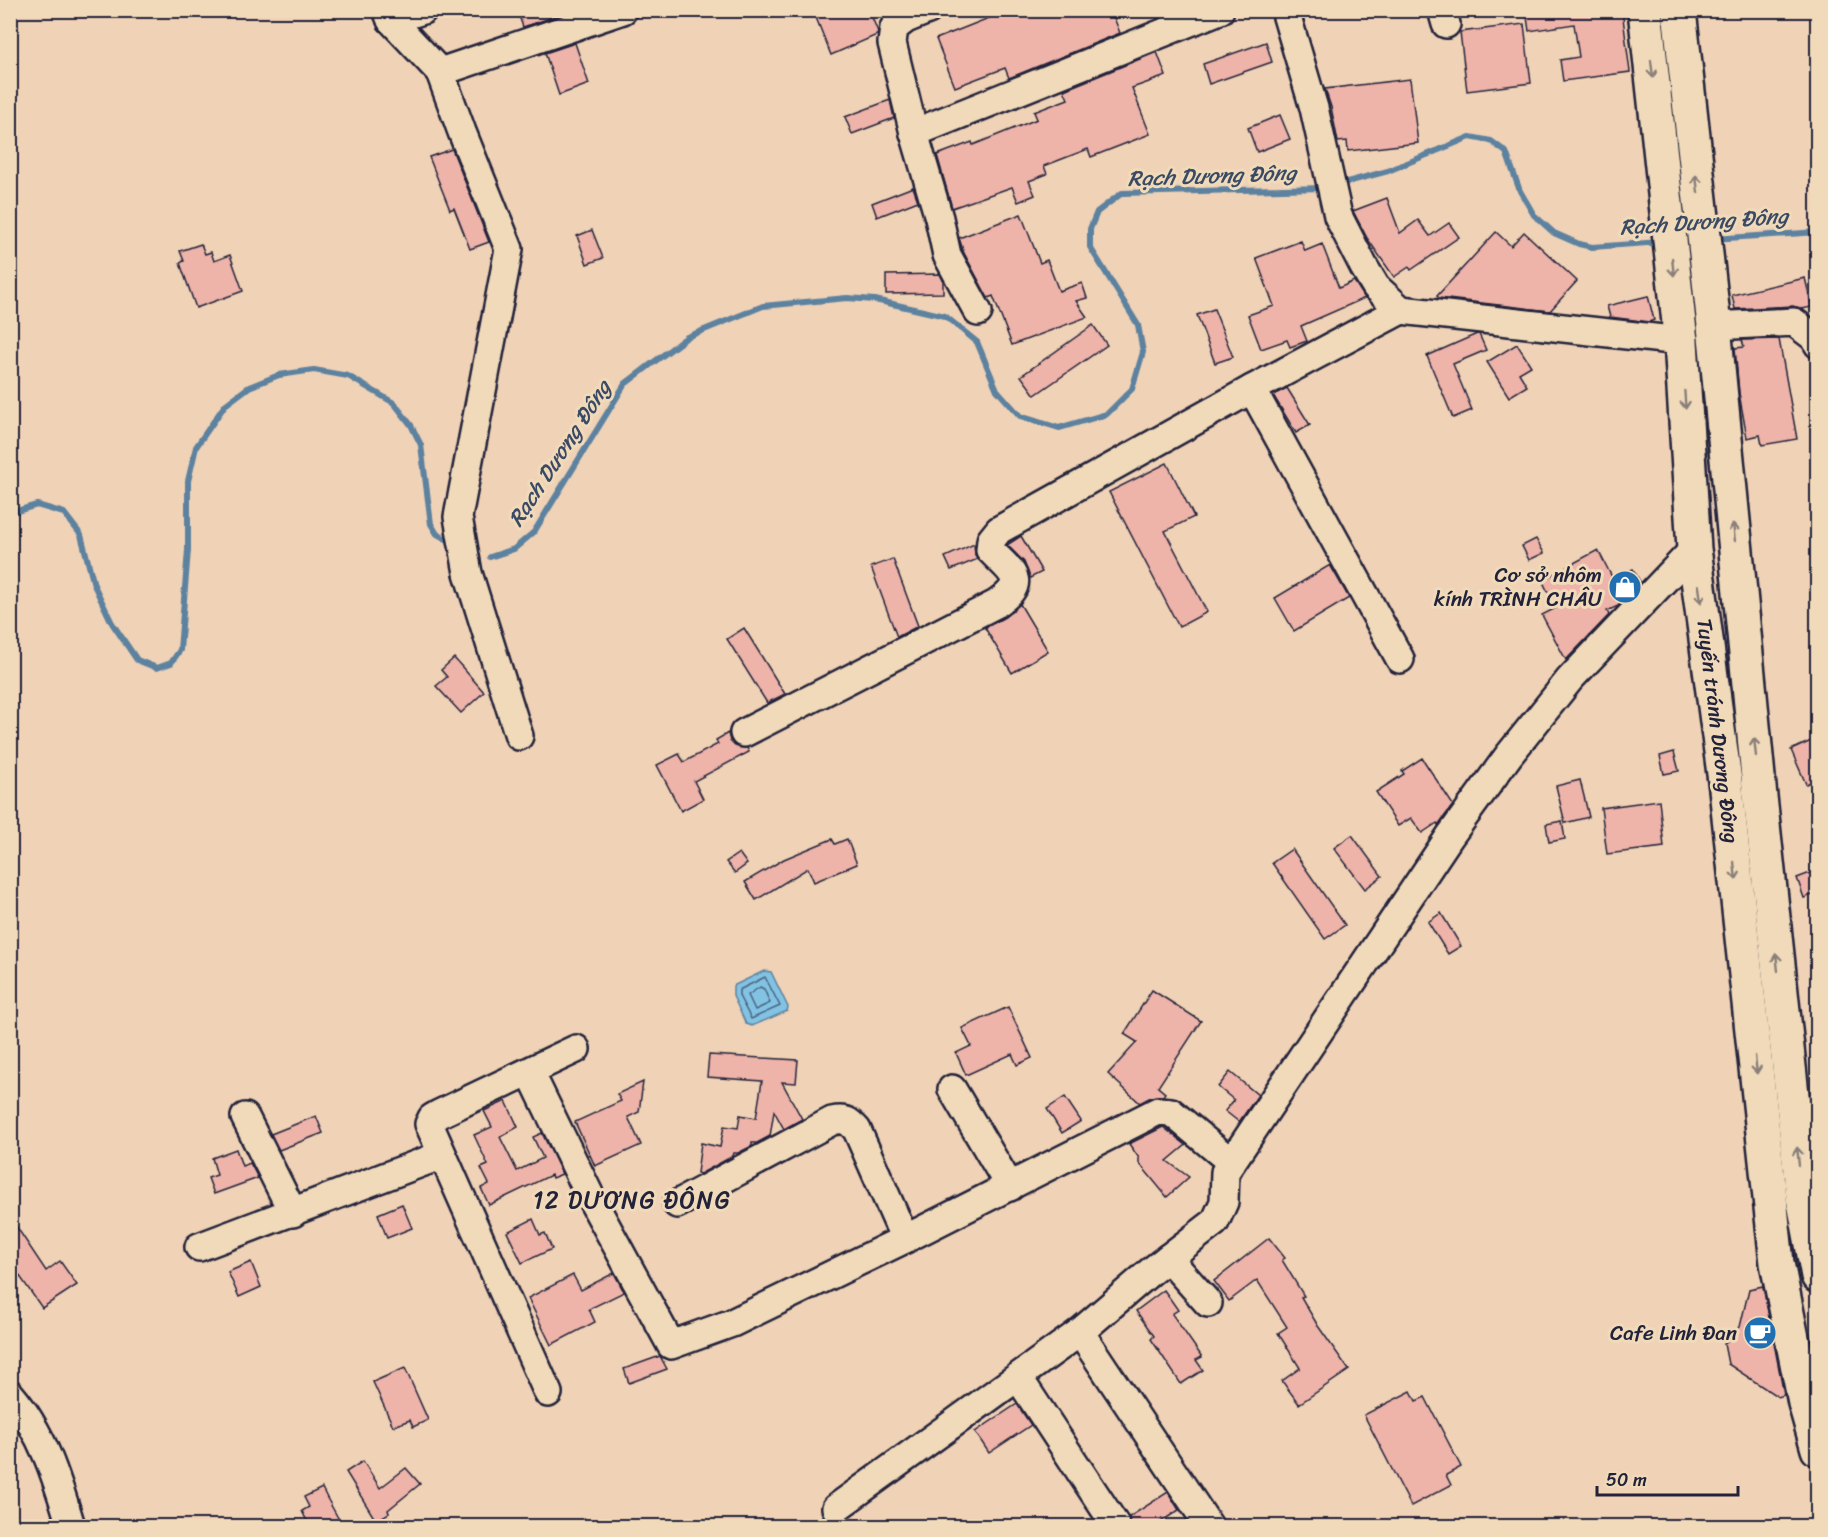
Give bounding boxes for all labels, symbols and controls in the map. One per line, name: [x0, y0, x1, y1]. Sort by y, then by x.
one-way arrow: [1646, 58, 1657, 78]
water label: Rạch Dương Đông: [1127, 153, 1299, 198]
one-way arrow: [1691, 175, 1702, 194]
water label: Rạch Dương Đông: [1619, 196, 1791, 247]
one-way arrow: [1668, 257, 1679, 277]
water label: Rạch Dương Đông: [497, 370, 623, 535]
one-way arrow: [1680, 389, 1691, 409]
one-way arrow: [1728, 523, 1739, 543]
place label: Cơ sở nhôm kính TRÌNH CHÂU: [1434, 556, 1603, 618]
shop icon: Cơ sở nhôm kính TRÌNH CHÂU: [1607, 569, 1643, 605]
one-way arrow: [1695, 584, 1706, 603]
street label: Tuyến tránh Dương Đông: [1685, 616, 1751, 846]
one-way arrow: [1749, 738, 1760, 758]
one-way arrow: [1730, 860, 1741, 880]
one-way arrow: [1771, 953, 1782, 973]
one-way arrow: [1751, 1054, 1762, 1074]
one-way arrow: [1792, 1147, 1803, 1167]
district label: 12 DƯƠNG ĐÔNG: [533, 1179, 731, 1221]
place label: Cafe Linh Đan: [1610, 1314, 1737, 1352]
cafe icon: Cafe Linh Đan: [1742, 1315, 1778, 1351]
scale bar: [1597, 1459, 1738, 1497]
text: 50 m: [1606, 1464, 1647, 1496]

